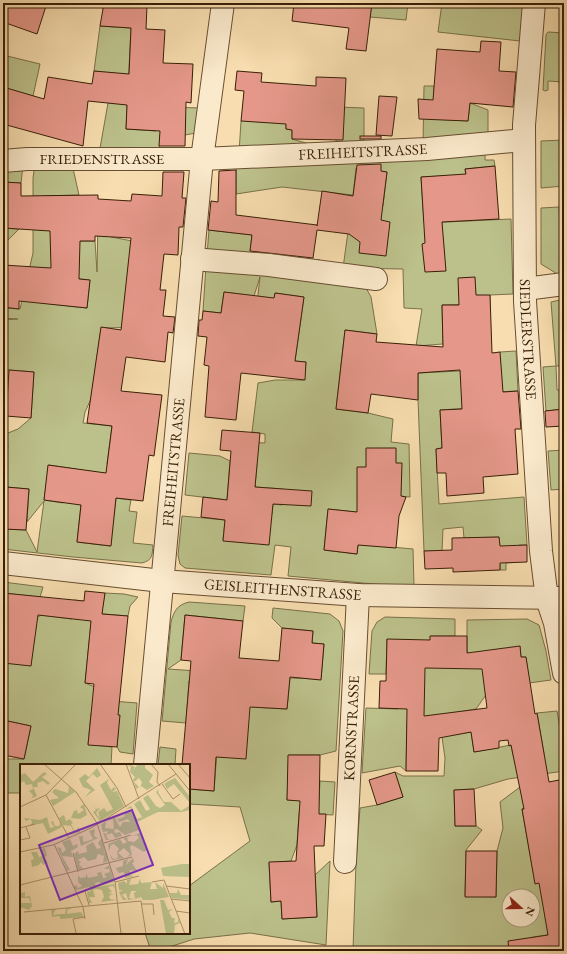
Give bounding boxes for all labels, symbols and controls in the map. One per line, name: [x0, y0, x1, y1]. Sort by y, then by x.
street label: FREIHEITSTRASSE: [298, 139, 428, 164]
street label: FRIEDENSTRASSE: [40, 149, 165, 168]
street label: SIEDLERSTRASSE: [516, 279, 541, 401]
street label: FREIHEITSTRASSE: [157, 397, 189, 527]
street label: GEISLEITHENSTRASSE: [203, 574, 363, 604]
street label: KORNSTRASSE: [339, 674, 363, 781]
inset map: [20, 764, 190, 934]
north arrow: [501, 888, 541, 928]
text: N: [522, 905, 538, 918]

